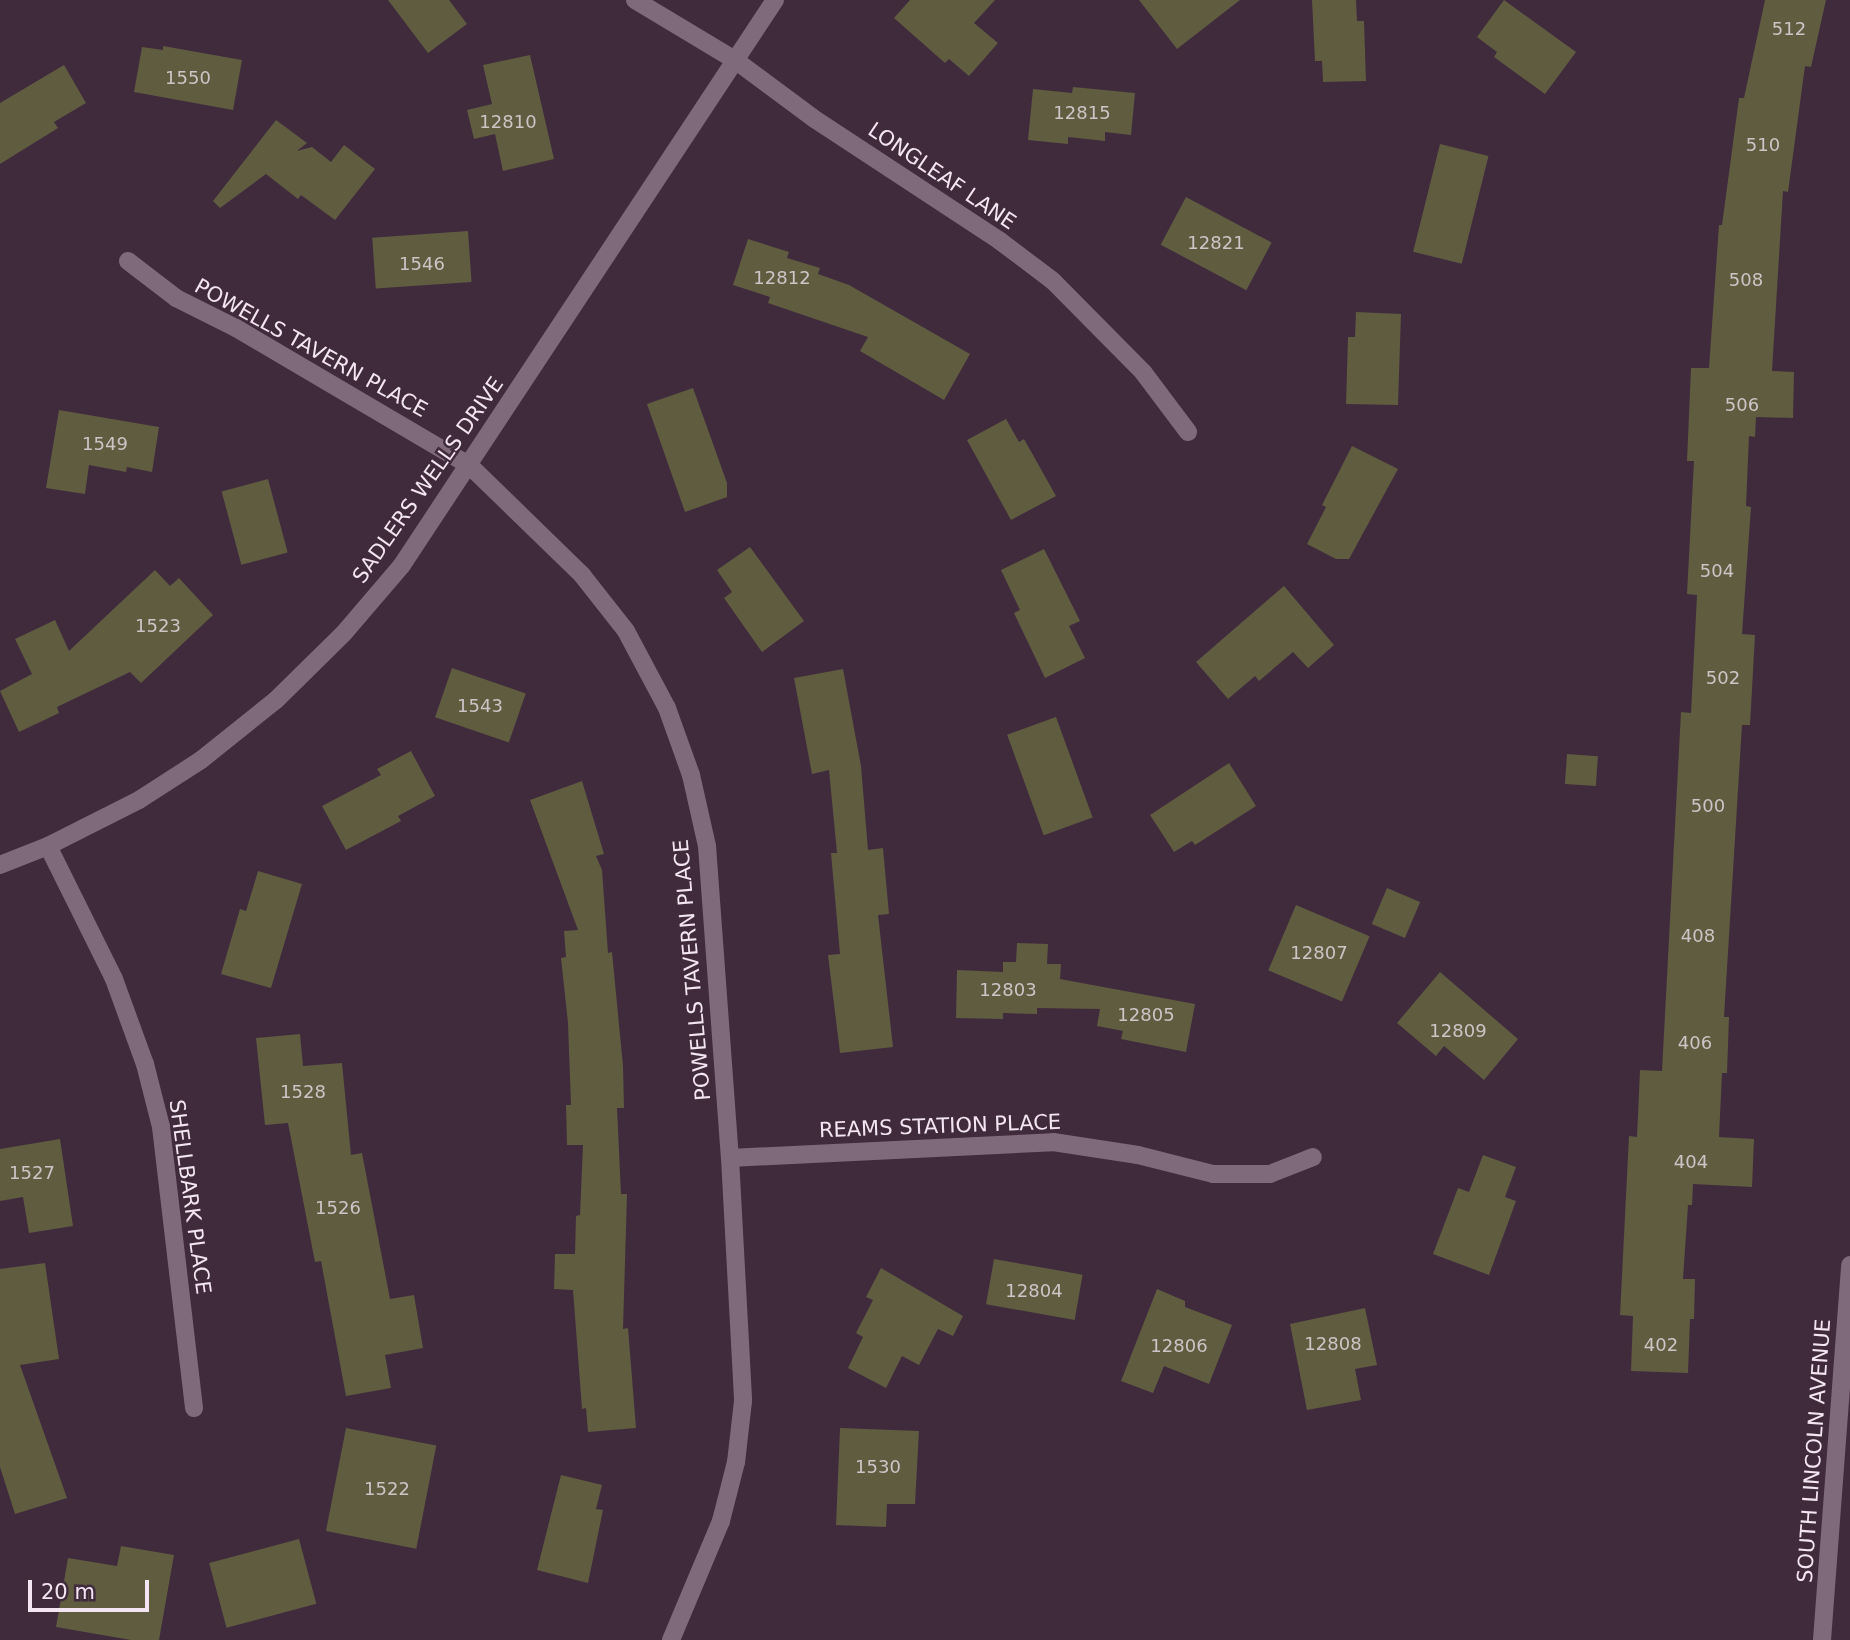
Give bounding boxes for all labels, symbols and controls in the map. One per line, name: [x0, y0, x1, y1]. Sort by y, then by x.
house number: 512: [1772, 18, 1806, 40]
house number: 1550: [165, 67, 211, 89]
house number: 12815: [1053, 102, 1111, 124]
house number: 12810: [479, 111, 537, 133]
street label: LONGLEAF LANE: [863, 117, 1021, 235]
house number: 510: [1746, 134, 1780, 156]
house number: 12821: [1187, 232, 1245, 254]
house number: 1546: [399, 253, 445, 275]
house number: 12812: [753, 267, 811, 289]
house number: 508: [1729, 269, 1763, 291]
street label: POWELLS TAVERN PLACE: [190, 273, 432, 423]
street label: SADLERS WELLS DRIVE: [347, 372, 509, 588]
house number: 506: [1725, 394, 1759, 416]
house number: 1549: [82, 433, 128, 455]
house number: 504: [1700, 560, 1734, 582]
house number: 1523: [135, 615, 181, 637]
house number: 502: [1706, 667, 1740, 689]
house number: 1543: [457, 695, 503, 717]
house number: 500: [1691, 795, 1725, 817]
street label: POWELLS TAVERN PLACE: [668, 838, 716, 1102]
house number: 408: [1681, 925, 1715, 947]
house number: 12807: [1290, 942, 1348, 964]
house number: 12803: [979, 979, 1037, 1001]
house number: 12805: [1117, 1004, 1175, 1026]
house number: 12809: [1429, 1020, 1487, 1042]
house number: 406: [1678, 1032, 1712, 1054]
house number: 1528: [280, 1081, 326, 1103]
street label: SHELLBARK PLACE: [164, 1098, 216, 1296]
street label: REAMS STATION PLACE: [818, 1109, 1062, 1143]
house number: 404: [1674, 1151, 1708, 1173]
house number: 1527: [9, 1162, 55, 1184]
house number: 1526: [315, 1197, 361, 1219]
house number: 12804: [1005, 1280, 1063, 1302]
street label: SOUTH LINCOLN AVENUE: [1792, 1318, 1836, 1584]
house number: 12808: [1304, 1333, 1362, 1355]
house number: 402: [1644, 1334, 1678, 1356]
house number: 12806: [1150, 1335, 1208, 1357]
house number: 1530: [855, 1456, 901, 1478]
house number: 1522: [364, 1478, 410, 1500]
scale bar: [32, 1566, 152, 1610]
text: 20 m: [41, 1580, 95, 1604]

